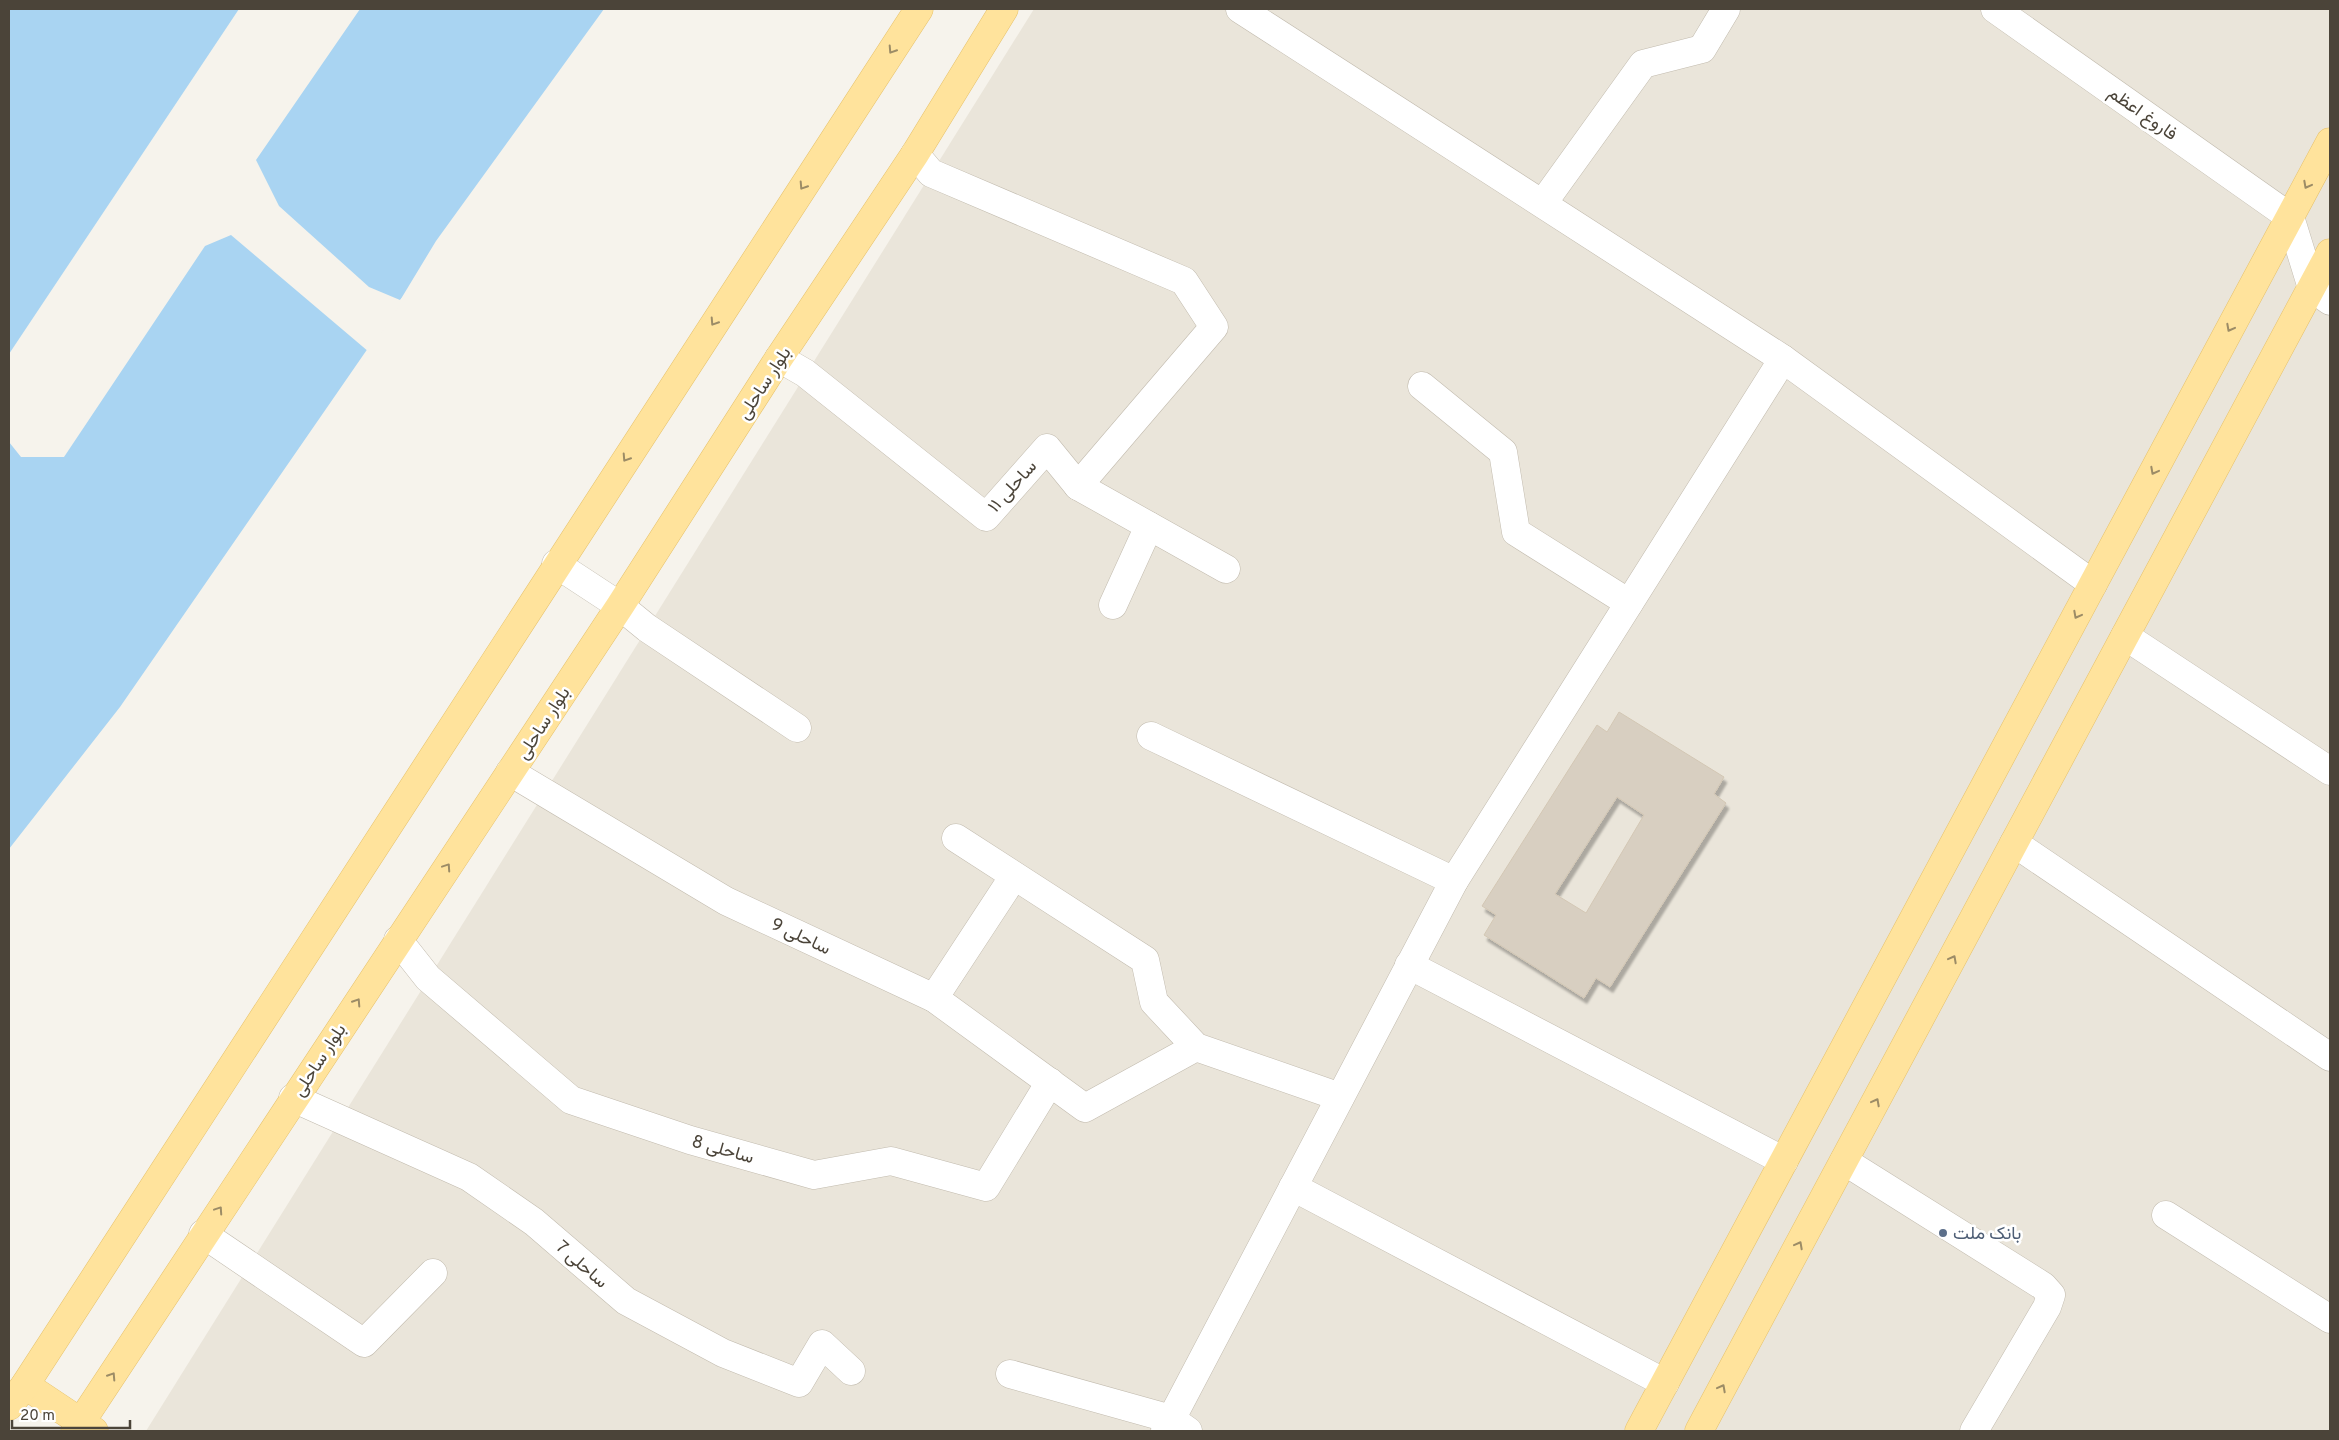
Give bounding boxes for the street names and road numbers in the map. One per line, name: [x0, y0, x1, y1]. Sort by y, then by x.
street label: فاروغ اعظم: [2103, 82, 2181, 146]
street label: بلوار ساحلی: [733, 343, 797, 424]
street label: ساحلی ۱۱: [983, 456, 1043, 518]
street label: بلوار ساحلی: [512, 683, 576, 764]
street label: ساحلی 9: [767, 914, 834, 961]
street label: بلوار ساحلی: [288, 1020, 352, 1101]
street label: ساحلی 8: [689, 1131, 756, 1170]
street label: ساحلی 7: [550, 1236, 612, 1294]

